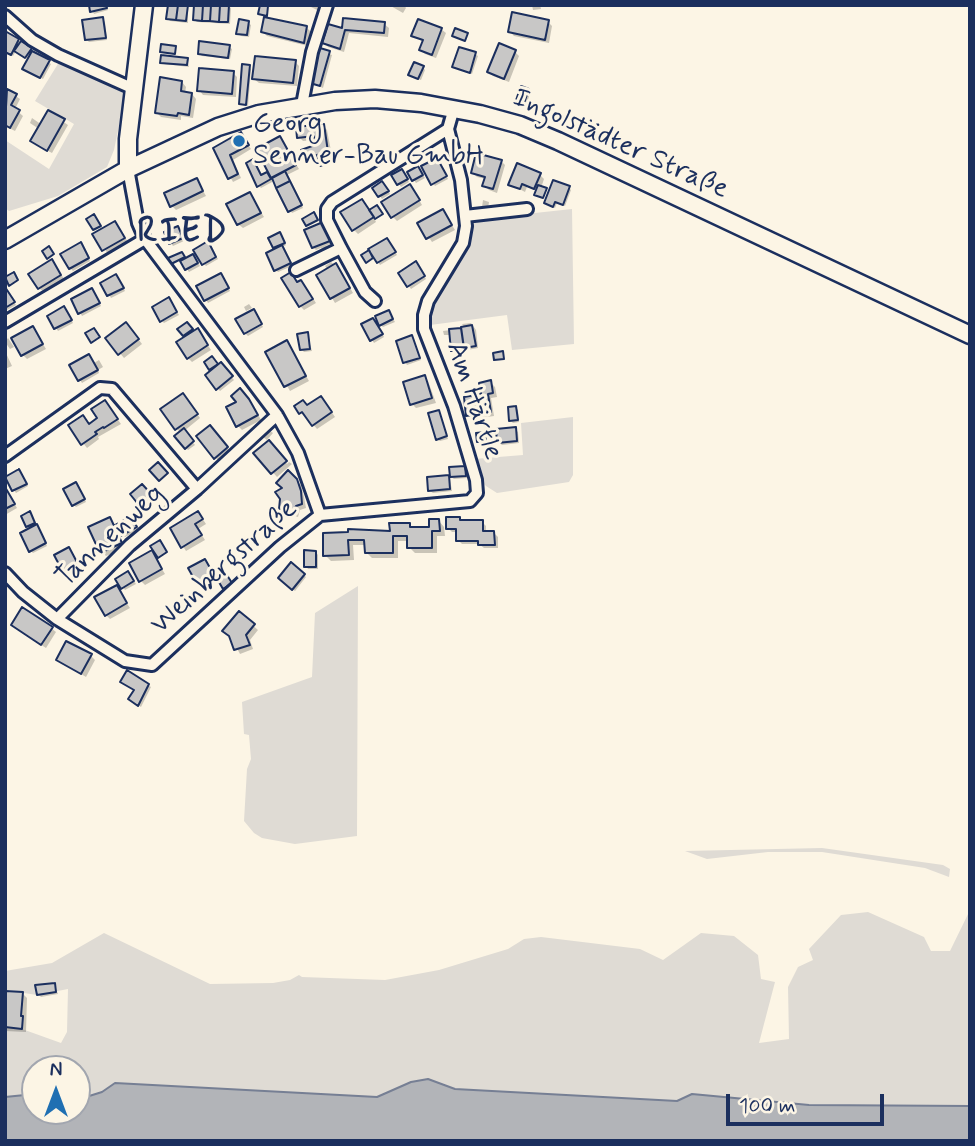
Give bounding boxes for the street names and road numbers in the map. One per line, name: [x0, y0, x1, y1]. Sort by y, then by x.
street label: Ingolstädter Straße: [507, 82, 733, 208]
street label: Am Härtle: [437, 338, 509, 464]
street label: Tannenweg: [50, 478, 172, 596]
street label: Weinbergstraße: [145, 493, 305, 643]

